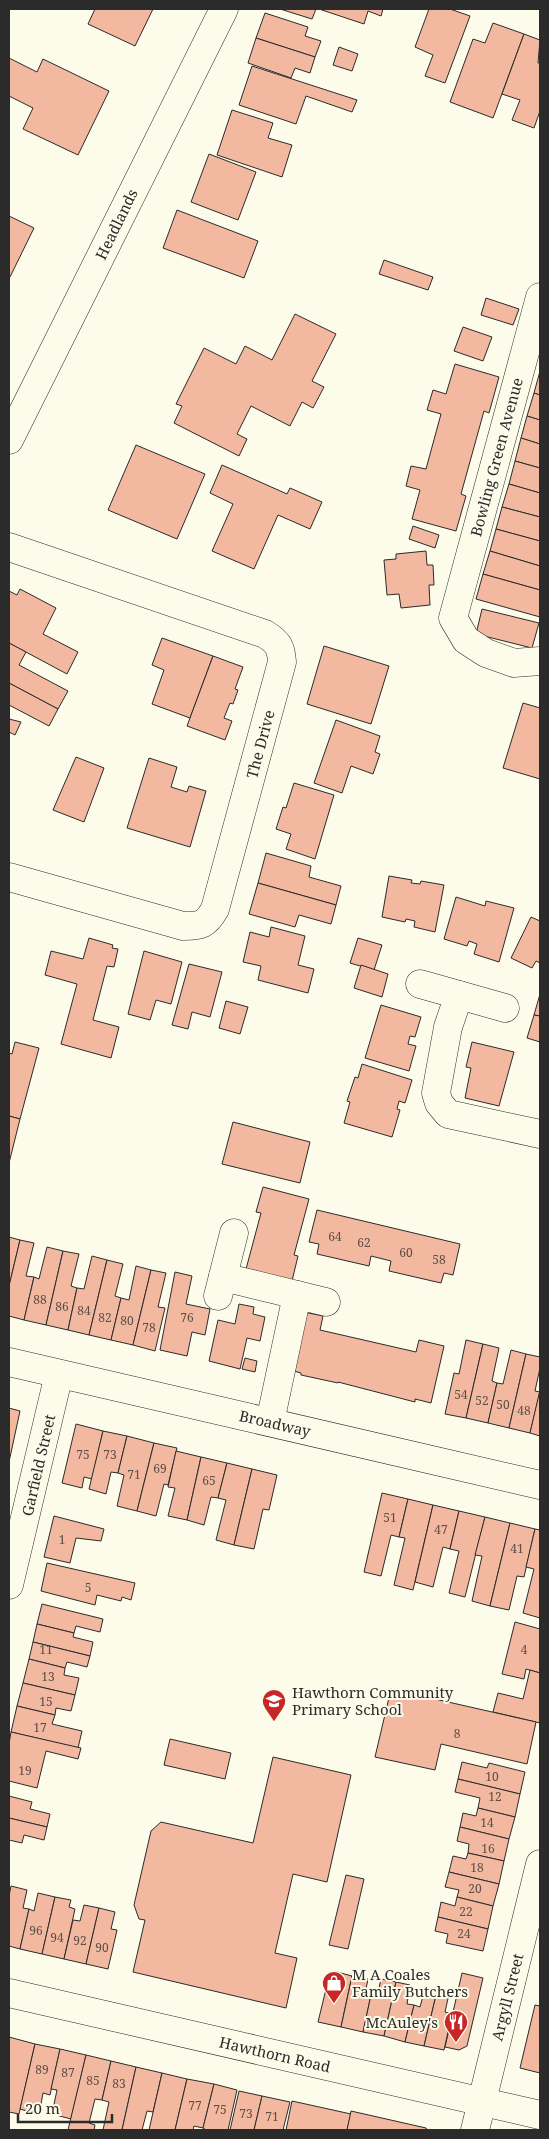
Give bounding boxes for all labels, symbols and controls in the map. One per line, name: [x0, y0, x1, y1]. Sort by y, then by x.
street label: Headlands: [90, 185, 142, 263]
street label: Bowling Green Avenue: [465, 375, 527, 539]
street label: The Drive: [241, 708, 279, 780]
house number: 64: [328, 1228, 342, 1245]
house number: 62: [357, 1234, 371, 1251]
house number: 60: [399, 1244, 413, 1261]
house number: 58: [432, 1251, 446, 1268]
house number: 88: [33, 1291, 47, 1308]
house number: 86: [55, 1298, 69, 1315]
house number: 84: [77, 1302, 91, 1319]
house number: 82: [98, 1309, 112, 1326]
house number: 76: [180, 1309, 194, 1326]
house number: 80: [120, 1312, 134, 1329]
house number: 78: [142, 1319, 156, 1336]
house number: 54: [454, 1386, 468, 1403]
house number: 52: [475, 1392, 489, 1409]
house number: 50: [496, 1396, 510, 1413]
house number: 48: [517, 1402, 531, 1419]
street label: Broadway: [237, 1405, 313, 1441]
street label: Garfield Street: [17, 1412, 59, 1518]
house number: 75: [76, 1446, 90, 1463]
house number: 73: [103, 1446, 117, 1463]
house number: 69: [153, 1460, 167, 1477]
house number: 71: [127, 1466, 141, 1483]
house number: 65: [202, 1472, 216, 1489]
house number: 51: [383, 1509, 397, 1526]
house number: 47: [434, 1521, 448, 1538]
house number: 1: [59, 1531, 65, 1548]
house number: 41: [510, 1540, 524, 1557]
house number: 5: [85, 1579, 91, 1596]
house number: 11: [39, 1641, 53, 1658]
house number: 4: [521, 1641, 528, 1658]
house number: 13: [41, 1668, 55, 1685]
place label: Hawthorn Community Primary School: [292, 1682, 454, 1719]
school or university icon: Hawthorn Community Primary School: [261, 1688, 287, 1722]
house number: 15: [39, 1693, 53, 1710]
house number: 17: [33, 1719, 47, 1736]
house number: 8: [454, 1725, 461, 1742]
house number: 19: [18, 1762, 32, 1779]
house number: 10: [485, 1768, 499, 1785]
house number: 12: [488, 1788, 502, 1805]
house number: 14: [480, 1814, 494, 1831]
house number: 16: [481, 1840, 495, 1857]
house number: 18: [470, 1859, 484, 1876]
house number: 20: [468, 1880, 482, 1897]
house number: 22: [459, 1903, 473, 1920]
house number: 96: [29, 1922, 43, 1939]
house number: 24: [457, 1925, 471, 1942]
house number: 94: [50, 1929, 64, 1946]
house number: 92: [73, 1932, 87, 1949]
house number: 90: [95, 1939, 109, 1956]
street label: Argyll Street: [487, 1951, 527, 2043]
place label: M A Coales Family Butchers: [352, 1964, 468, 2001]
shop icon: M A Coales Family Butchers: [321, 1970, 347, 2004]
restaurant icon: McAuley's: [443, 2009, 469, 2043]
place label: McAuley's: [366, 2012, 438, 2032]
street label: Hawthorn Road: [217, 2031, 333, 2077]
house number: 89: [35, 2061, 49, 2078]
house number: 87: [61, 2064, 75, 2081]
house number: 85: [86, 2072, 100, 2089]
house number: 83: [112, 2075, 126, 2092]
scale bar: [18, 2092, 111, 2124]
house number: 77: [188, 2097, 202, 2114]
text: 20 m: [25, 2098, 60, 2118]
house number: 75: [213, 2101, 227, 2118]
house number: 73: [239, 2105, 253, 2122]
house number: 71: [265, 2108, 279, 2125]

